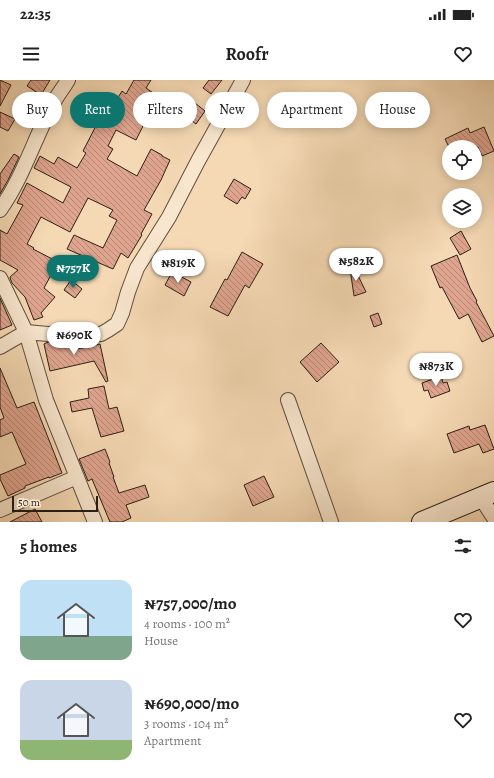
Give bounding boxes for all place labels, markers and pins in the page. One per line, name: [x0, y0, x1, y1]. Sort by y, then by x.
pin: ₦582K: [328, 248, 384, 282]
pin: ₦819K: [150, 250, 206, 284]
pin: ₦757K: [45, 255, 101, 289]
pin: ₦690K: [46, 322, 102, 356]
pin: ₦873K: [408, 353, 464, 387]

